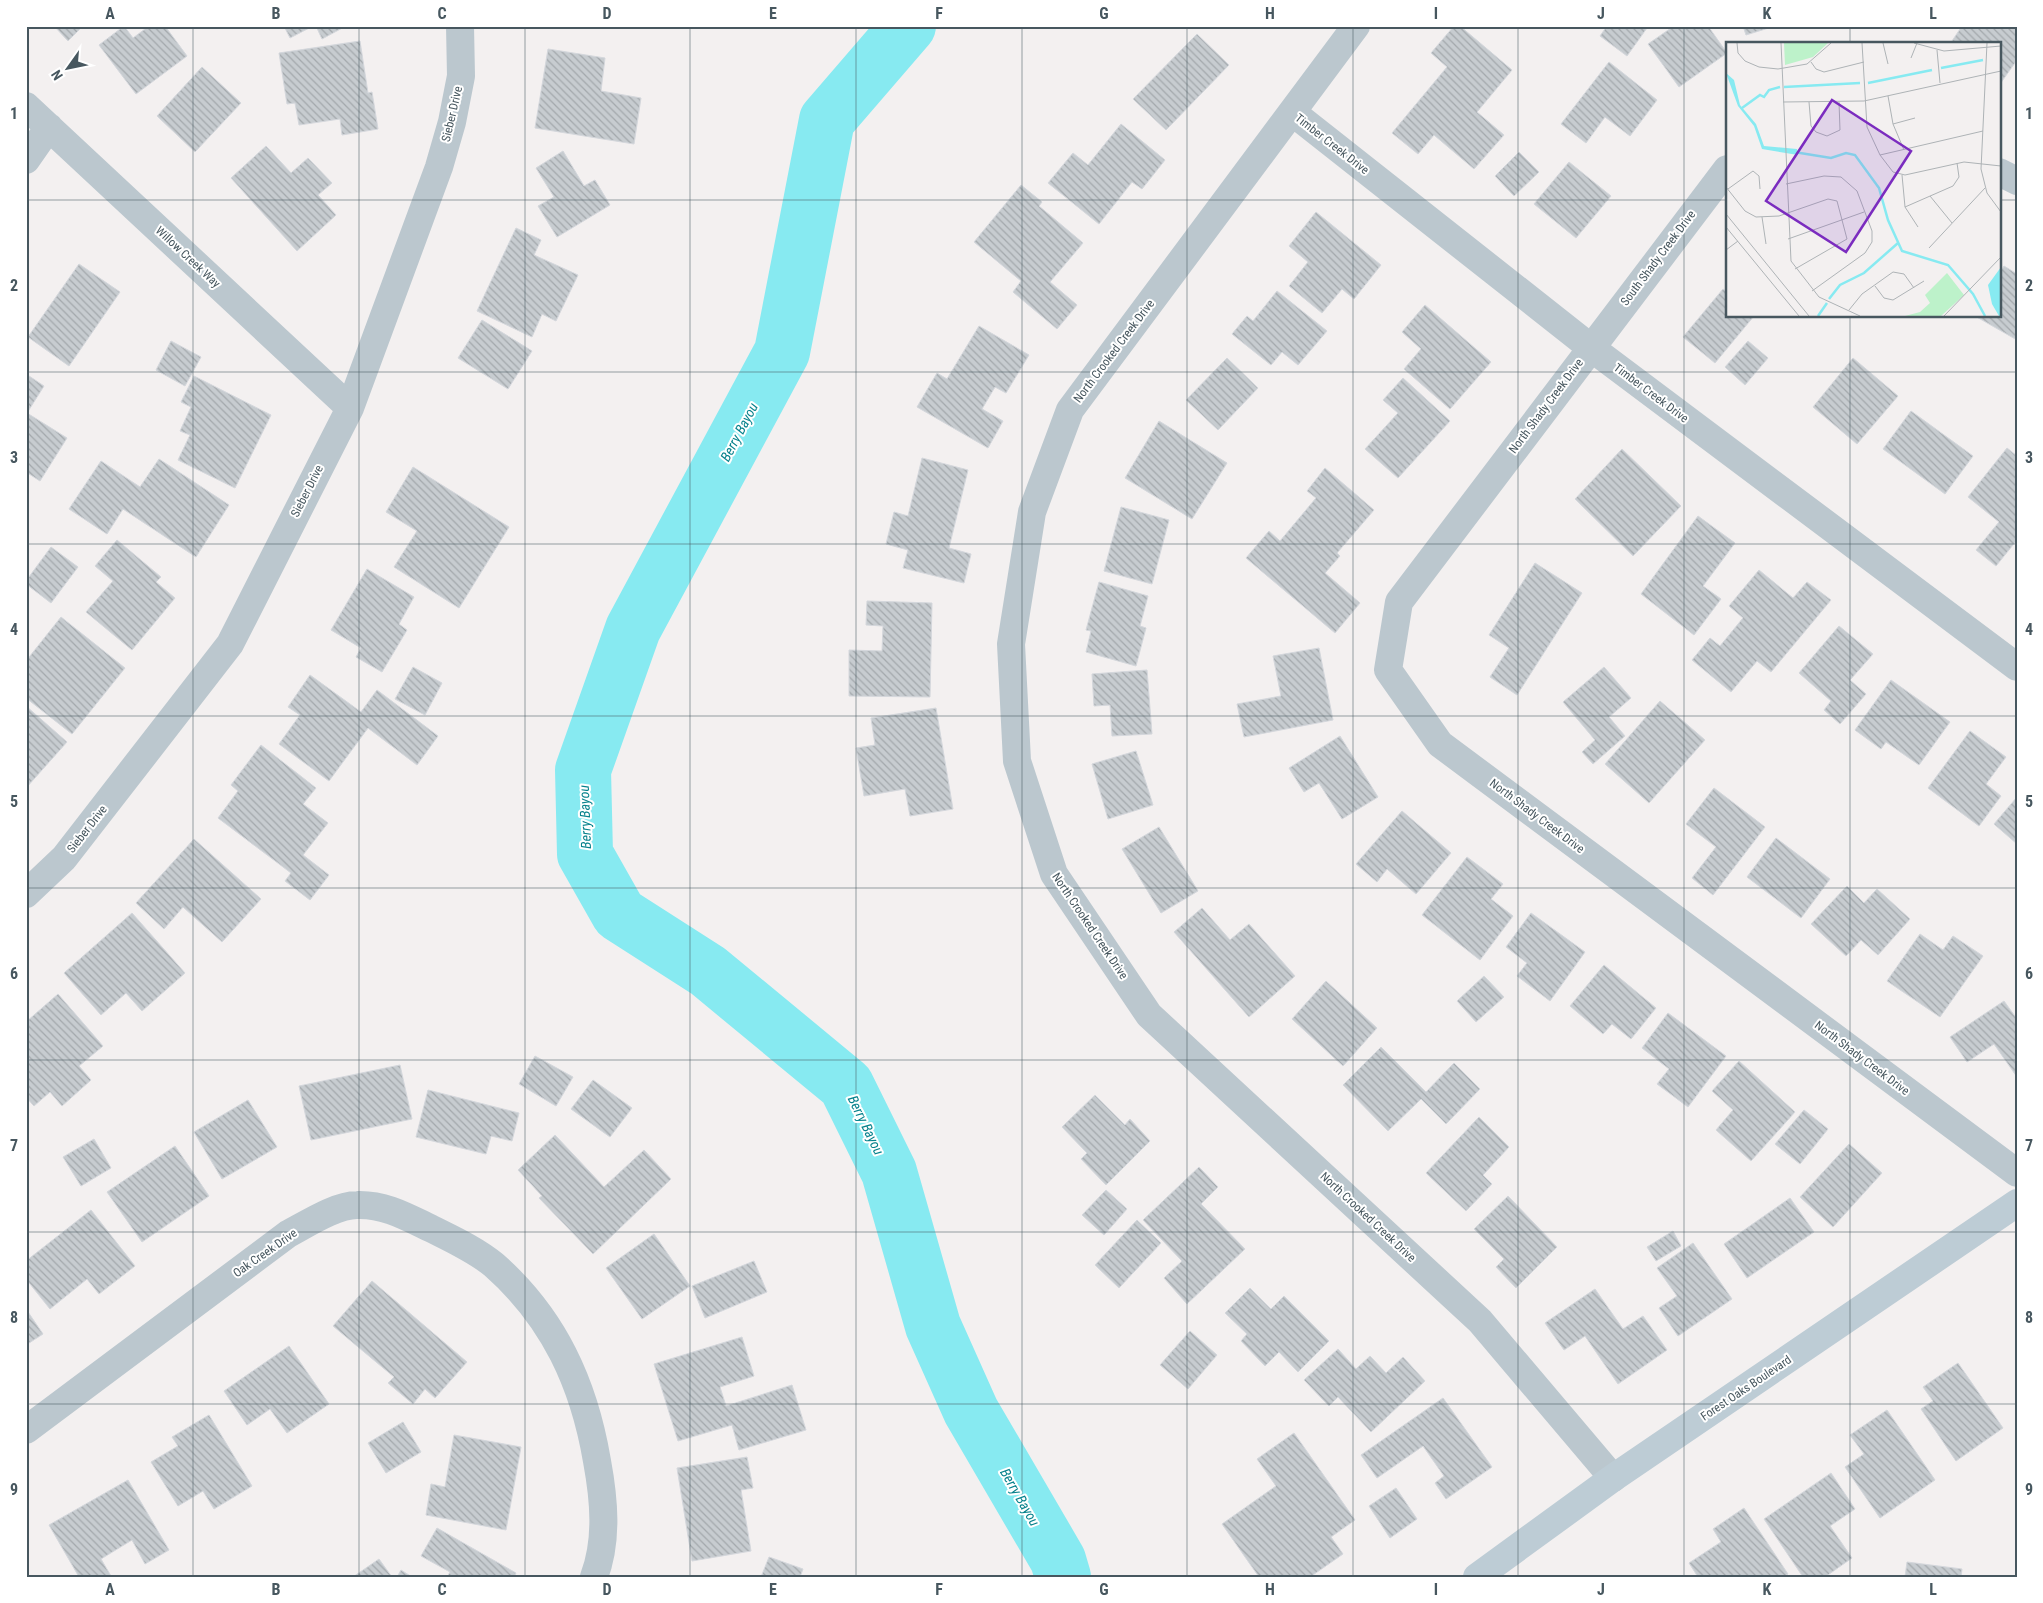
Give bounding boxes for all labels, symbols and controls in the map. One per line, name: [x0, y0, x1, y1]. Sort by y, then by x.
text: A: [105, 4, 115, 23]
text: B: [272, 4, 281, 23]
text: C: [437, 4, 447, 23]
text: D: [602, 4, 612, 23]
text: E: [769, 4, 777, 23]
text: F: [935, 4, 943, 23]
text: G: [1099, 4, 1109, 23]
text: H: [1265, 4, 1275, 23]
text: I: [1434, 4, 1438, 23]
text: J: [1597, 4, 1605, 23]
text: K: [1763, 4, 1772, 23]
text: L: [1929, 4, 1937, 23]
north arrow: [42, 42, 92, 92]
inset map: [1726, 42, 2000, 318]
text: N: [48, 67, 66, 83]
street label: Sieber Drive: [439, 85, 465, 143]
text: 1: [10, 104, 18, 123]
text: 1: [2025, 104, 2033, 123]
street label: Timber Creek Drive: [1292, 111, 1372, 177]
street label: South Shady Creek Drive: [1618, 207, 1699, 308]
street label: Willow Creek Way: [153, 223, 223, 291]
text: 2: [10, 276, 18, 295]
text: 2: [2025, 276, 2033, 295]
street label: North Crooked Creek Drive: [1071, 296, 1157, 405]
street label: North Shady Creek Drive: [1506, 356, 1586, 456]
street label: Timber Creek Drive: [1611, 360, 1691, 426]
water label: Berry Bayou: [717, 400, 761, 464]
text: 3: [10, 448, 18, 467]
text: 3: [2025, 448, 2033, 467]
street label: Sieber Drive: [288, 462, 326, 519]
text: 4: [10, 620, 18, 639]
text: 4: [2025, 620, 2033, 639]
street label: North Shady Creek Drive: [1487, 776, 1587, 856]
water label: Berry Bayou: [576, 784, 594, 849]
text: 5: [10, 792, 18, 811]
text: 5: [2025, 792, 2033, 811]
street label: Sieber Drive: [64, 802, 110, 856]
street label: North Crooked Creek Drive: [1049, 870, 1131, 982]
text: 6: [10, 964, 18, 983]
text: 6: [2025, 964, 2033, 983]
street label: North Shady Creek Drive: [1812, 1018, 1912, 1098]
water label: Berry Bayou: [845, 1093, 887, 1158]
text: 7: [10, 1136, 18, 1155]
text: 7: [2025, 1136, 2033, 1155]
street label: North Crooked Creek Drive: [1317, 1169, 1419, 1265]
street label: Oak Creek Drive: [230, 1226, 300, 1280]
text: 8: [10, 1308, 18, 1327]
text: 8: [2025, 1308, 2033, 1327]
street label: Forest Oaks Boulevard: [1698, 1352, 1794, 1423]
water label: Berry Bayou: [997, 1465, 1043, 1529]
text: 9: [10, 1480, 18, 1499]
text: 9: [2025, 1480, 2033, 1499]
text: A: [105, 1580, 115, 1599]
text: B: [272, 1580, 281, 1599]
text: C: [437, 1580, 447, 1599]
text: D: [602, 1580, 612, 1599]
text: E: [769, 1580, 777, 1599]
text: F: [935, 1580, 943, 1599]
text: G: [1099, 1580, 1109, 1599]
text: H: [1265, 1580, 1275, 1599]
text: I: [1434, 1580, 1438, 1599]
text: J: [1597, 1580, 1605, 1599]
text: K: [1763, 1580, 1772, 1599]
text: L: [1929, 1580, 1937, 1599]

